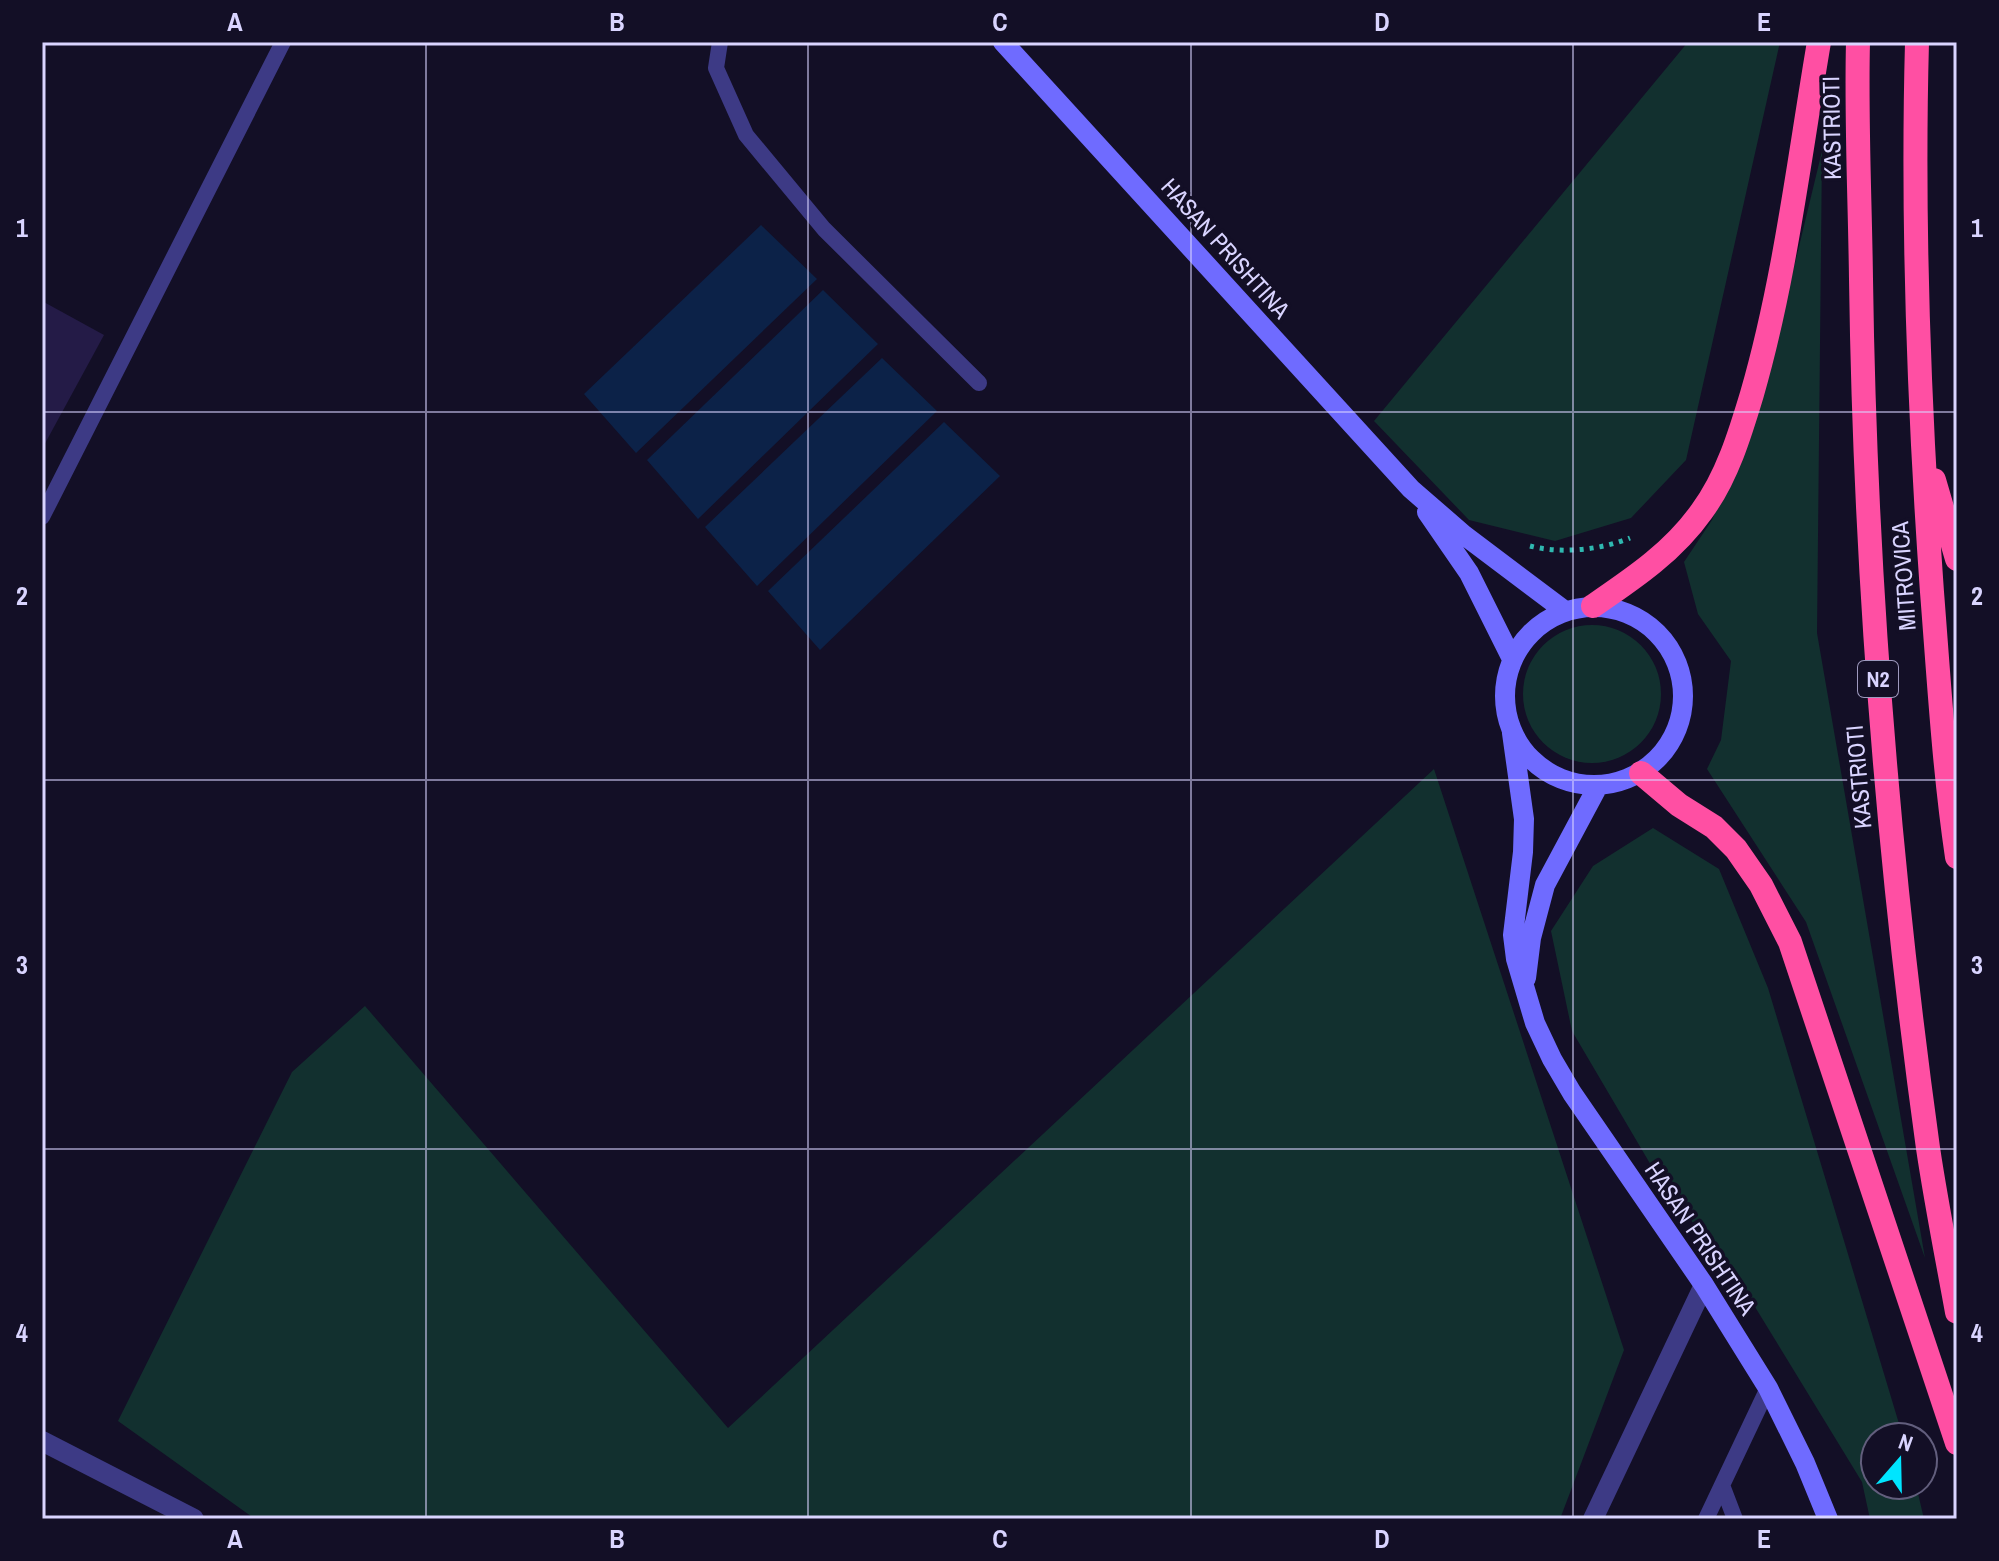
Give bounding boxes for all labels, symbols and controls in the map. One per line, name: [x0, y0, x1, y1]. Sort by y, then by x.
text: A: [227, 4, 243, 39]
text: B: [609, 4, 625, 39]
text: C: [992, 4, 1008, 39]
text: D: [1374, 4, 1390, 39]
text: E: [1757, 4, 1771, 39]
street label: KASTRIOTI: [1814, 76, 1848, 180]
street label: HASAN PRISHTINA: [1154, 171, 1298, 326]
text: 1: [16, 210, 28, 245]
text: 1: [1971, 210, 1983, 245]
street label: MITROVICA: [1883, 519, 1923, 632]
text: 2: [16, 578, 28, 613]
text: 2: [1971, 578, 1983, 613]
road number: N2: [1858, 661, 1898, 697]
street label: KASTRIOTI: [1838, 724, 1878, 830]
text: 3: [16, 947, 28, 982]
text: 3: [1971, 947, 1983, 982]
street label: HASAN PRISHTINA: [1638, 1155, 1765, 1322]
text: 4: [16, 1315, 28, 1350]
text: 4: [1971, 1315, 1983, 1350]
north arrow: [1859, 1421, 1939, 1501]
text: N: [1895, 1426, 1917, 1459]
text: A: [227, 1521, 243, 1556]
text: B: [609, 1521, 625, 1556]
text: C: [992, 1521, 1008, 1556]
text: D: [1374, 1521, 1390, 1556]
text: E: [1757, 1521, 1771, 1556]

